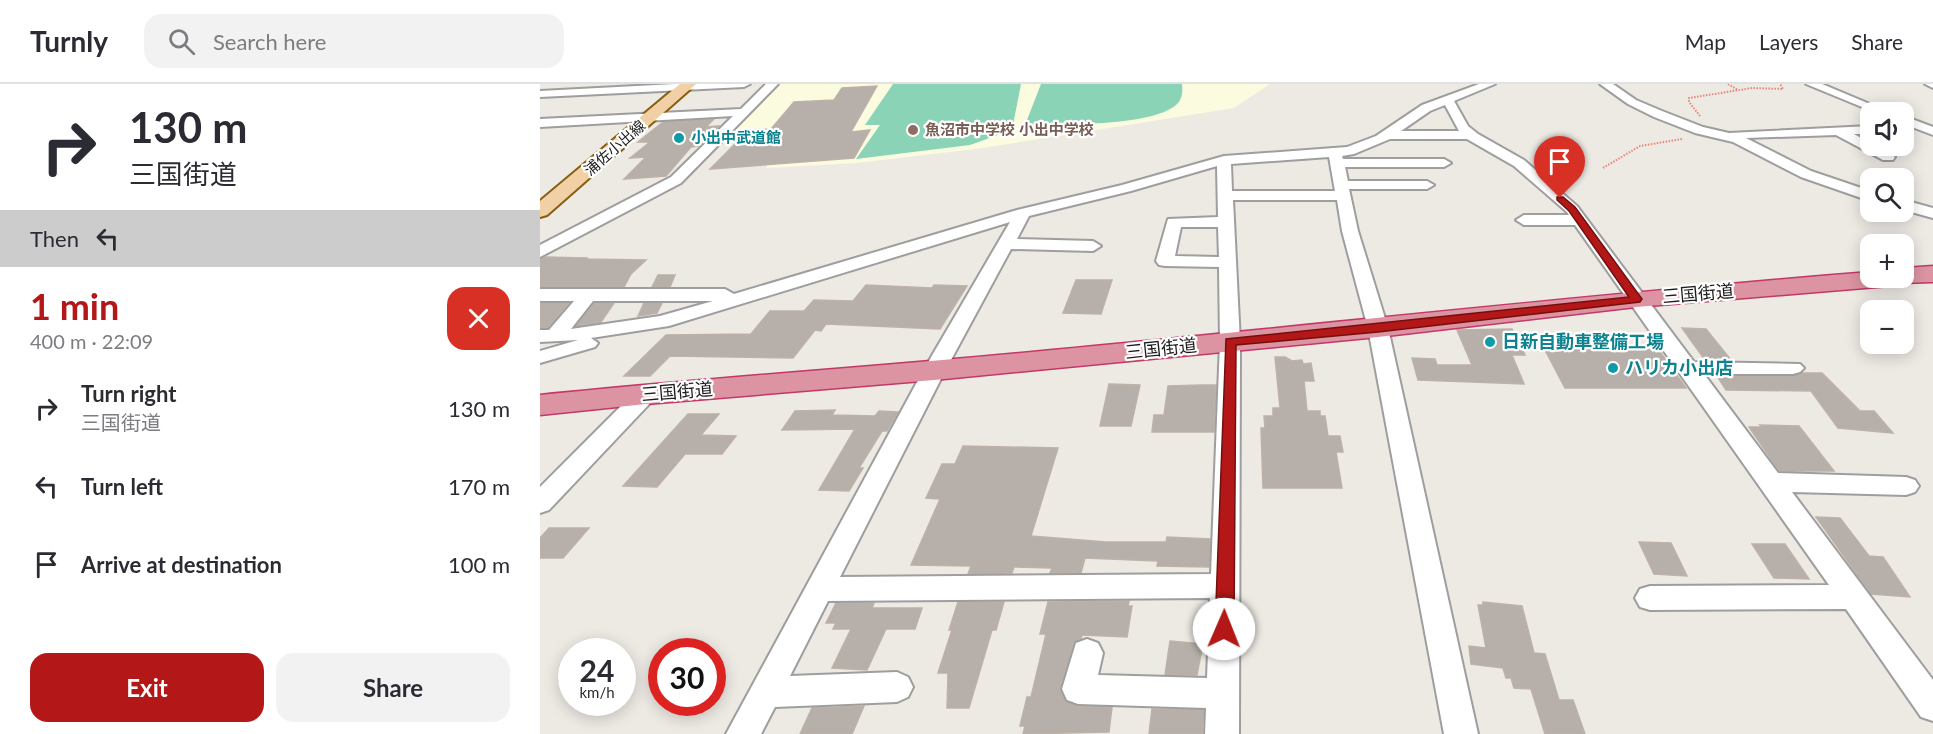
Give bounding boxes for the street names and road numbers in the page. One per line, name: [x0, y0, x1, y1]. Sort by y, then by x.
street label: 浦佐小出線: [580, 116, 649, 179]
street label: 三国街道: [1661, 279, 1735, 307]
street label: 三国街道: [1124, 333, 1198, 363]
street label: 三国街道: [640, 377, 714, 405]

